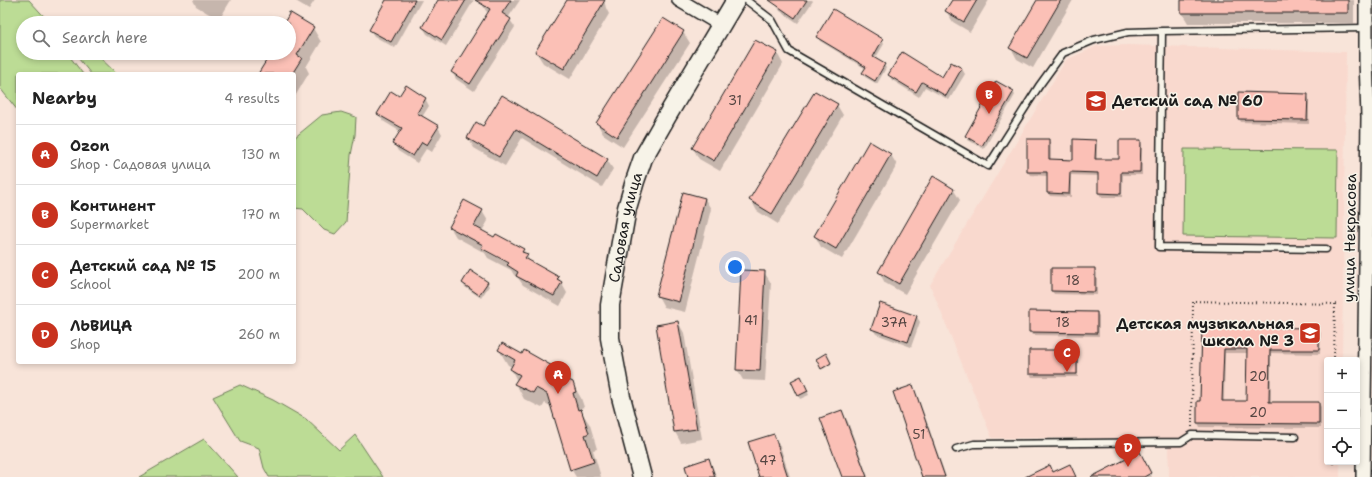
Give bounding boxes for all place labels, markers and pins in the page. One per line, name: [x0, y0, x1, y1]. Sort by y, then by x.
pin: B: [976, 81, 1002, 114]
school or university icon: Детский сад № 60: [1083, 88, 1109, 114]
place label: Детский сад № 60: [1112, 91, 1263, 111]
place label: Детская музыкальная школа № 3: [1116, 314, 1294, 351]
school or university icon: Детская музыкальная школа № 3: [1297, 320, 1323, 346]
pin: C: [1054, 339, 1080, 372]
pin: A: [545, 361, 571, 394]
pin: D: [1115, 434, 1141, 467]

